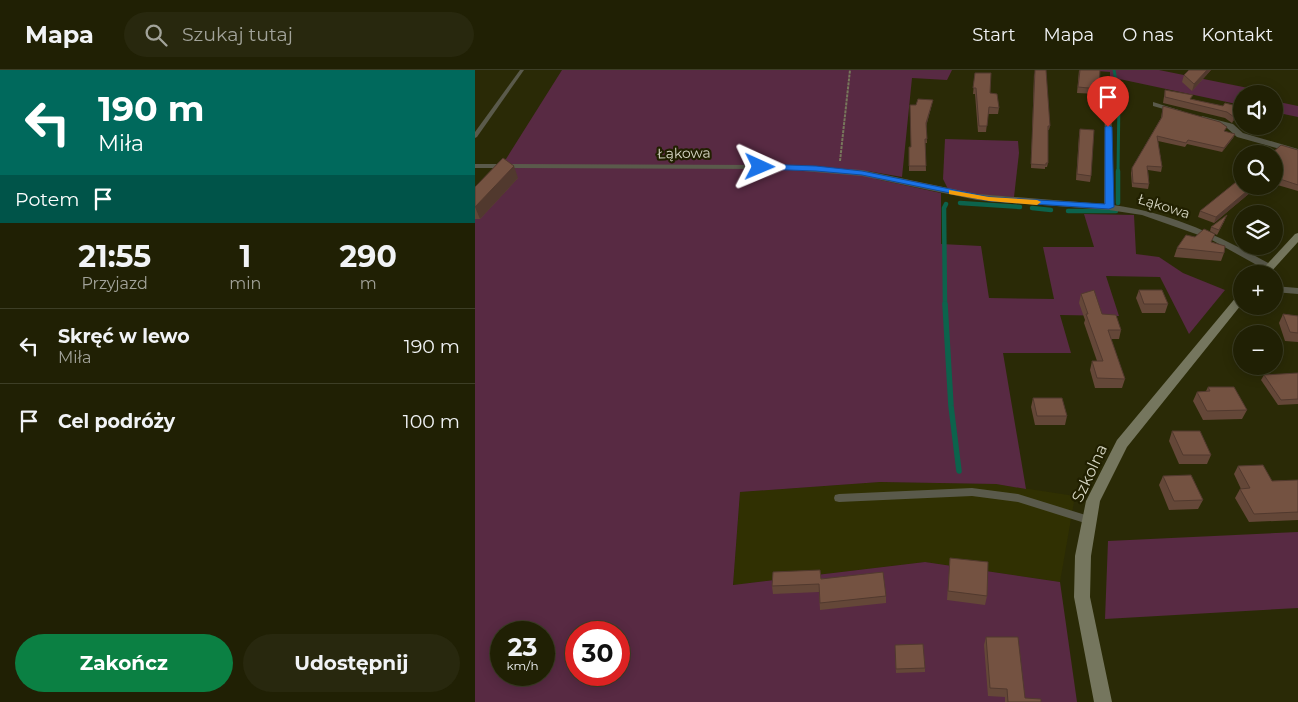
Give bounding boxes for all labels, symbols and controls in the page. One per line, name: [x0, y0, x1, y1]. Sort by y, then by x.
search box: [124, 12, 474, 57]
text: Mapa: [25, 20, 94, 49]
icon: search: [142, 21, 170, 49]
text: Szukaj tutaj: [182, 23, 293, 46]
text: Start: [972, 24, 1016, 46]
text: Mapa: [1044, 24, 1094, 46]
text: O nas: [1122, 24, 1174, 46]
text: Kontakt: [1202, 24, 1273, 46]
pin: [1087, 76, 1129, 127]
icon: arrive: [1094, 83, 1122, 111]
map controls: [1233, 85, 1283, 375]
button: sound: [1233, 85, 1283, 135]
text: 190 m: [98, 87, 204, 130]
icon: left: [15, 90, 80, 155]
text: Miła: [98, 130, 144, 157]
position arrow: [733, 140, 785, 192]
street label: Łąkowa: [657, 144, 711, 162]
button: search: [1233, 145, 1283, 195]
icon: arrive: [89, 185, 117, 213]
text: Potem: [15, 188, 79, 211]
street label: Łąkowa: [1136, 190, 1192, 222]
button: layers: [1233, 205, 1283, 255]
text: 21:55: [78, 238, 151, 275]
text: 1: [239, 238, 251, 275]
text: 290: [340, 238, 397, 275]
button: +: [1233, 265, 1283, 315]
text: Przyjazd: [81, 274, 148, 293]
text: min: [229, 274, 261, 293]
text: m: [360, 274, 377, 293]
text: Skręć w lewo: [58, 325, 190, 348]
button: −: [1233, 325, 1283, 375]
icon: left: [15, 332, 43, 360]
text: 190 m: [404, 335, 460, 358]
text: Miła: [58, 348, 92, 367]
icon: arrive: [15, 407, 43, 435]
text: Cel podróży: [58, 410, 175, 433]
text: 100 m: [403, 410, 460, 433]
street label: Szkolna: [1068, 441, 1111, 505]
speed limit sign: 30: [565, 621, 630, 686]
text: 23: [508, 632, 537, 662]
button: Zakończ: [15, 634, 233, 692]
button: Udostępnij: [243, 634, 460, 692]
text: km/h: [506, 658, 539, 673]

